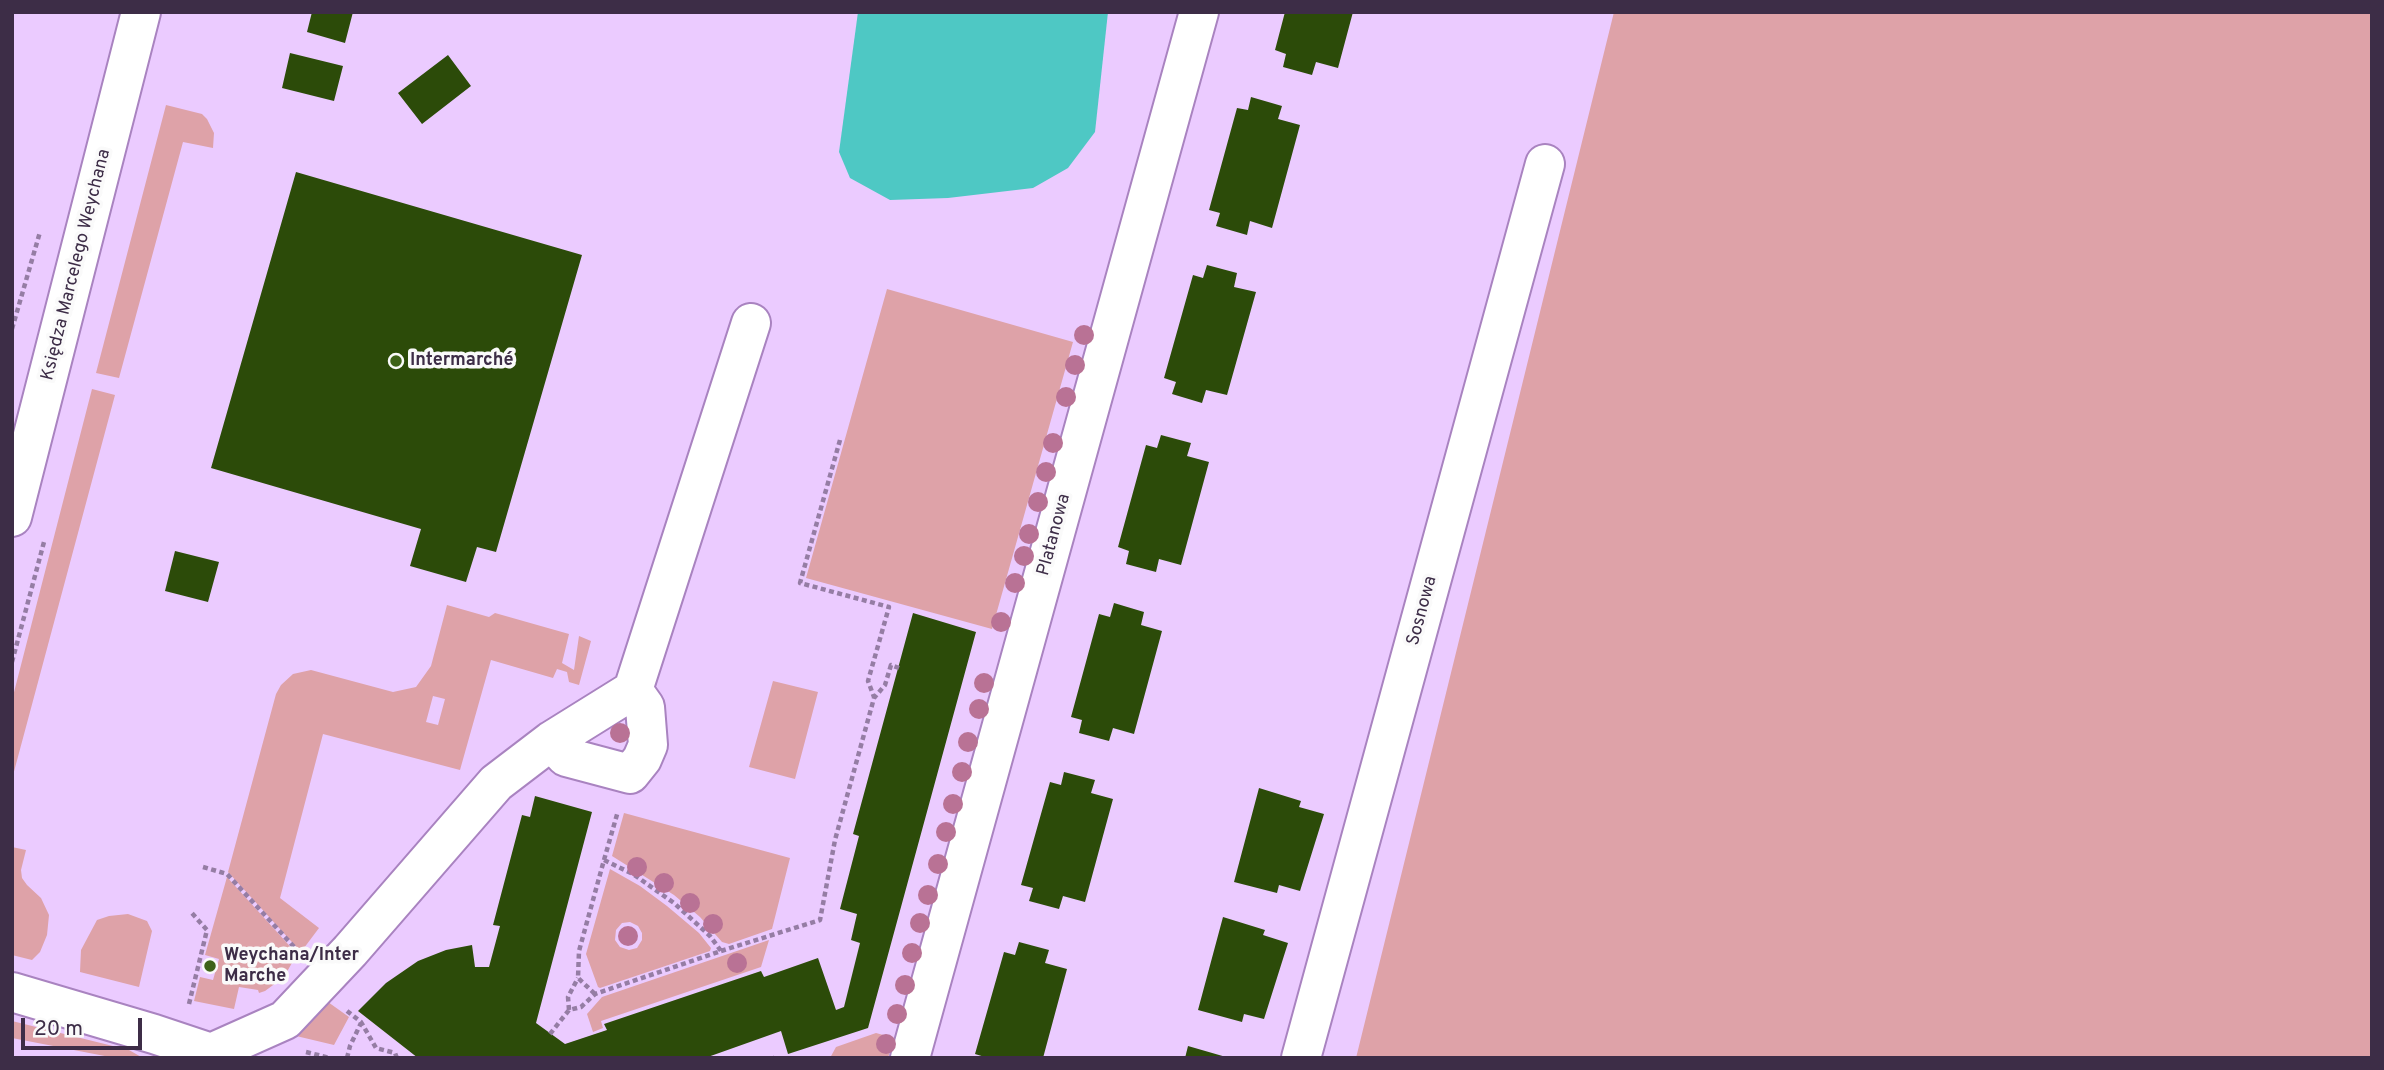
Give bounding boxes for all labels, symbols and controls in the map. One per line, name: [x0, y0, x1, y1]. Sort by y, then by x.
street label: Księdza Marcelego Weychana: [38, 147, 116, 383]
place label: Intermarché: [410, 350, 513, 372]
marker: Intermarché: [388, 353, 404, 369]
street label: Platanowa: [1034, 492, 1076, 578]
street label: Sosnowa: [1403, 574, 1443, 648]
place label: Weychana/Inter Marche: [224, 945, 359, 988]
marker: Weychana/Inter Marche: [202, 958, 218, 974]
scale bar: [24, 1004, 145, 1048]
text: 20 m: [34, 1016, 83, 1043]

